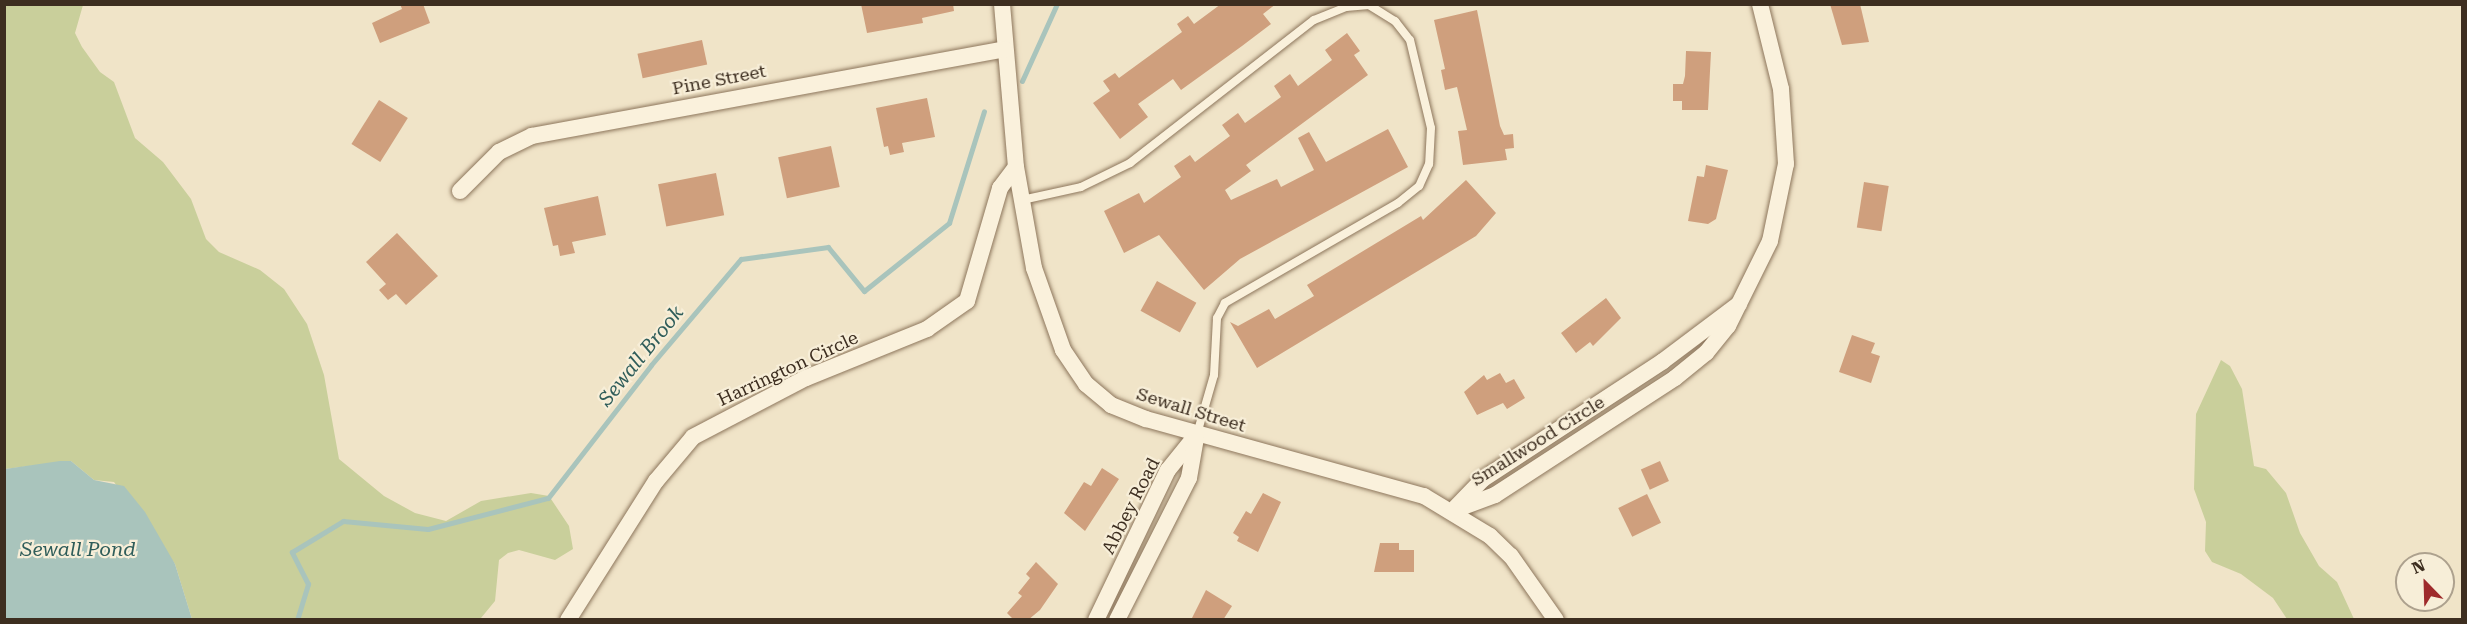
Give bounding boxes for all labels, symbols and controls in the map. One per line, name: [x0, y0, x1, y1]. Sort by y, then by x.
street label: Pine Street: [670, 60, 768, 100]
water label: Sewall Brook: [593, 301, 689, 411]
street label: Harrington Circle: [714, 327, 862, 411]
street label: Sewall Street: [1134, 383, 1248, 437]
street label: Smallwood Circle: [1467, 391, 1609, 491]
street label: Abbey Road: [1097, 454, 1165, 558]
water label: Sewall Pond: [20, 537, 136, 561]
north arrow: [2395, 552, 2455, 612]
text: N: [2409, 556, 2428, 578]

